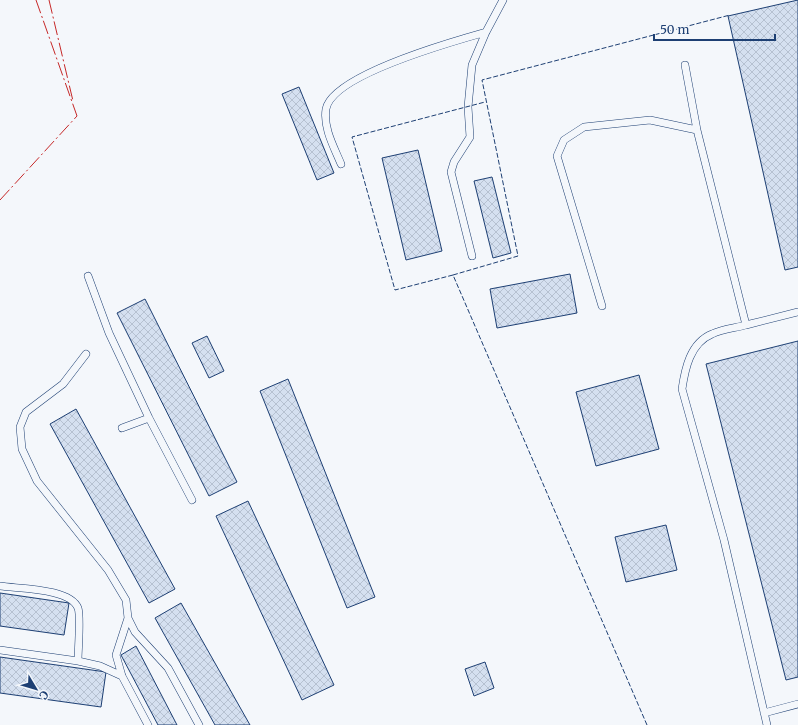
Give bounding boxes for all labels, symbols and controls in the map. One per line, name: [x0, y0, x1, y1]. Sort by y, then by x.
scale bar: [654, 16, 775, 42]
text: 50 m: [660, 22, 689, 37]
north arrow: [16, 669, 56, 709]
text: С: [36, 688, 52, 702]

